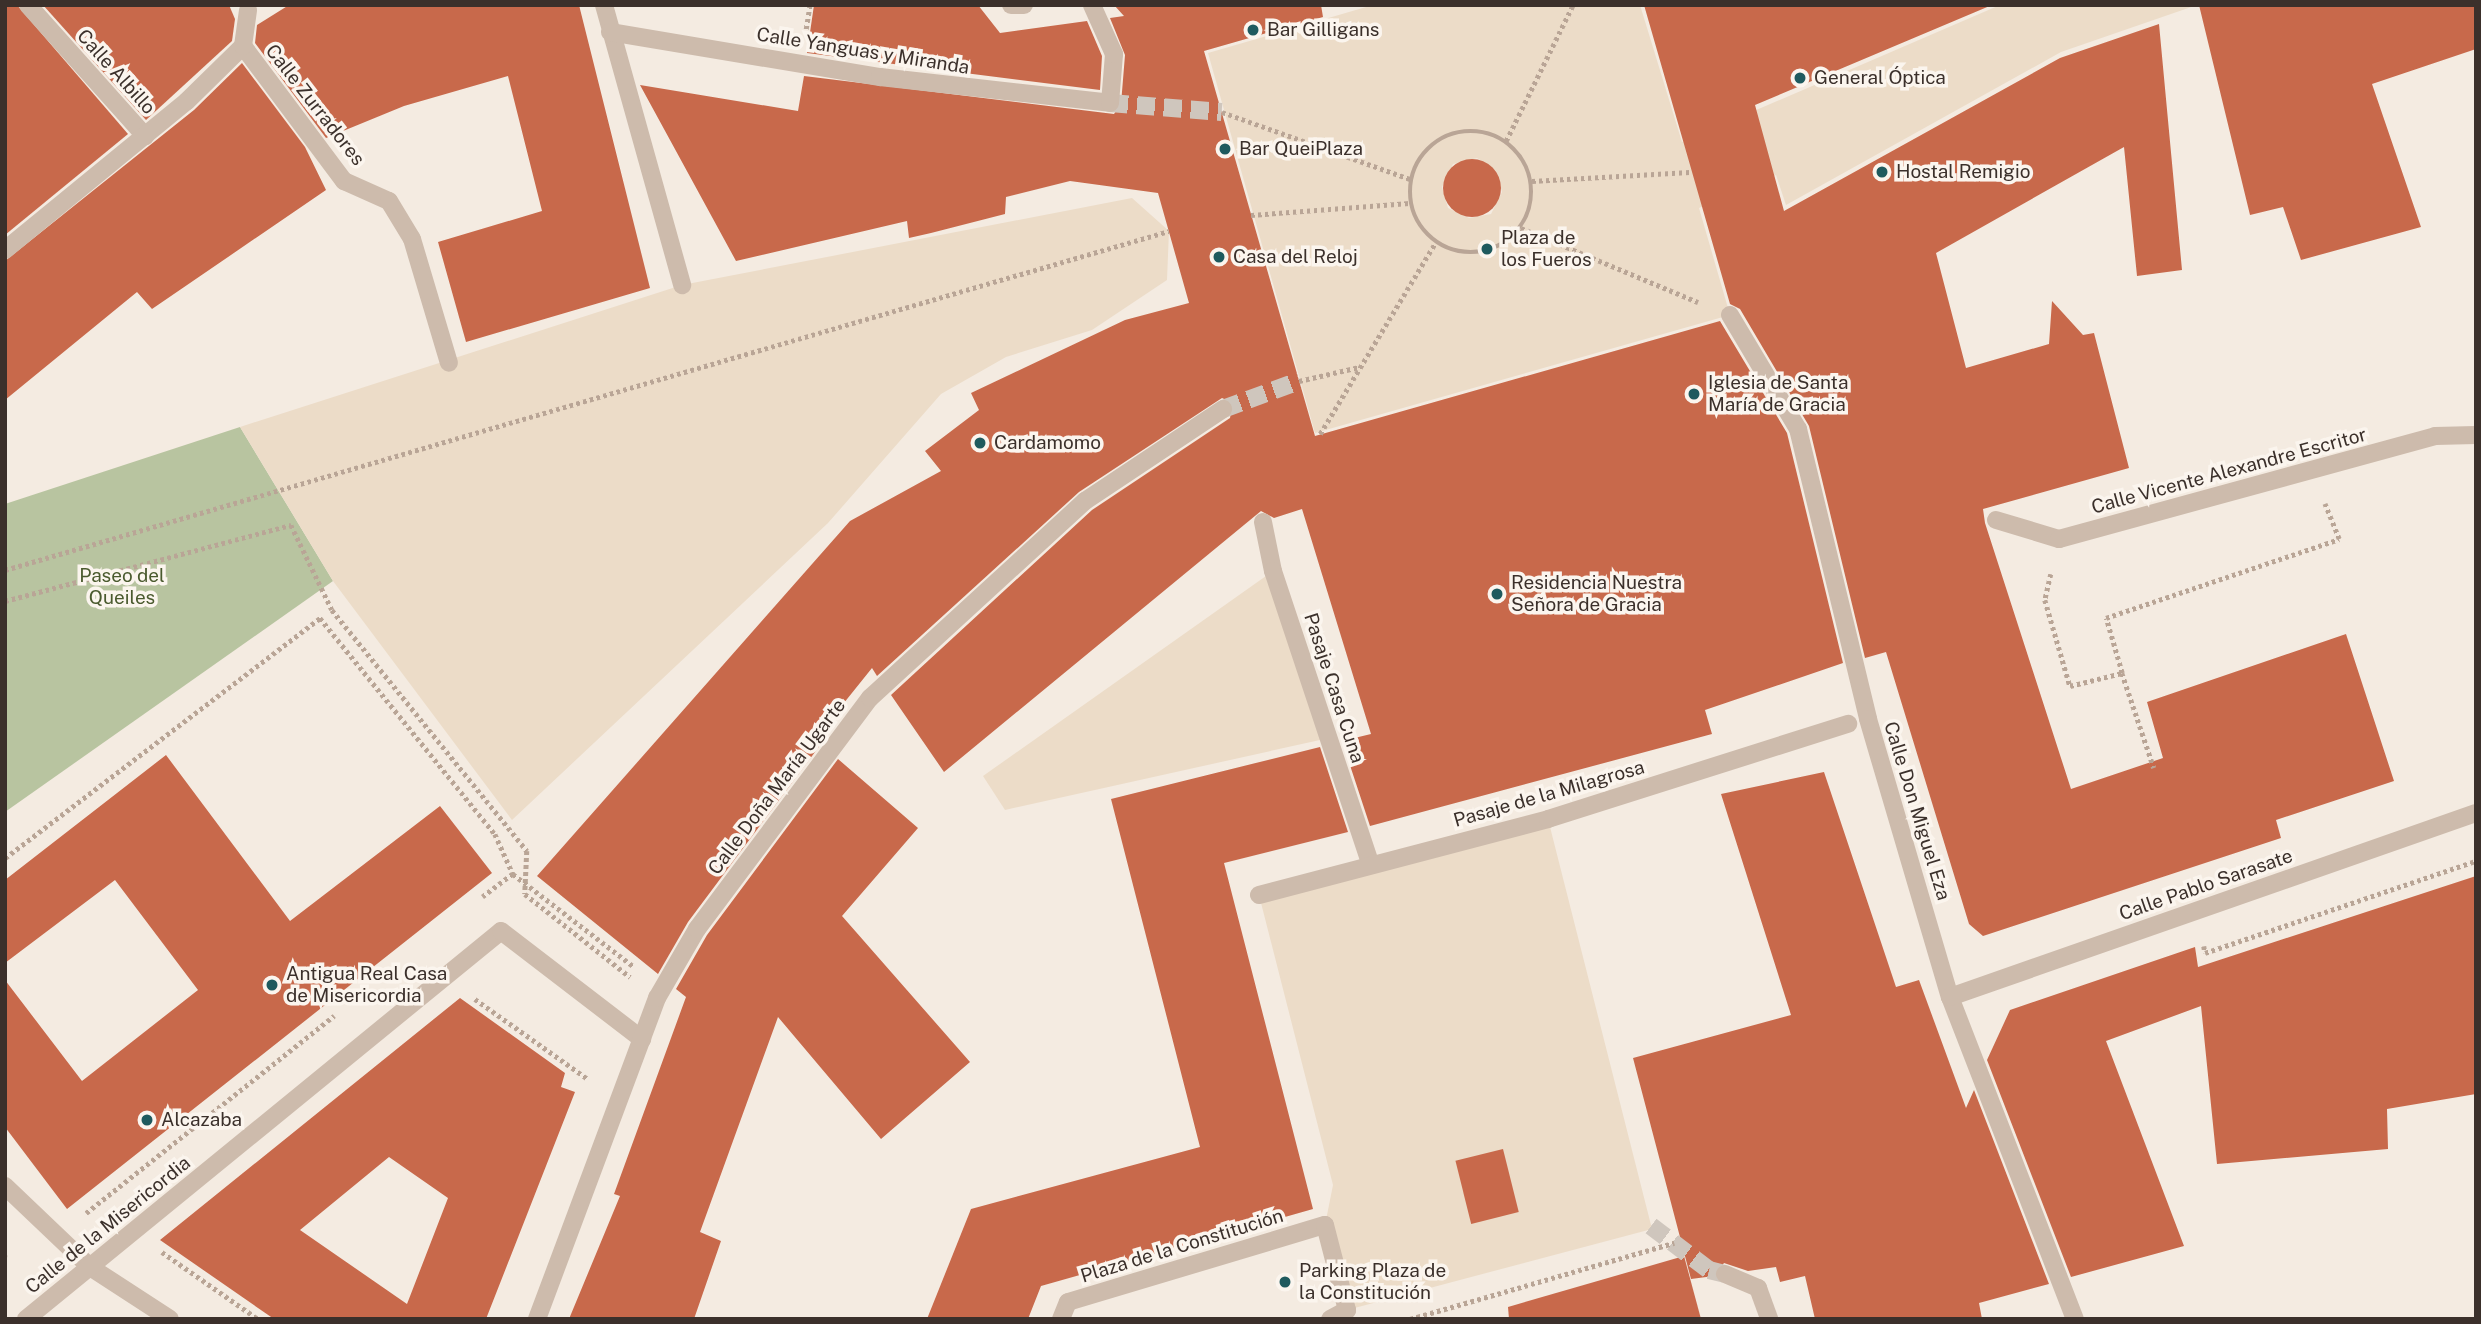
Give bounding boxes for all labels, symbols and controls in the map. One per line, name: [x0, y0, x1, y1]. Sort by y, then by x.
place label: Bar Gilligans: [1267, 19, 1379, 41]
marker: Bar Gilligans: [1245, 22, 1261, 38]
street label: Calle Yanguas y Miranda: [755, 23, 971, 79]
street label: Calle Albillo: [72, 25, 160, 119]
street label: Calle Zurradores: [261, 40, 369, 170]
place label: General Óptica: [1814, 67, 1946, 89]
marker: General Óptica: [1792, 70, 1808, 86]
place label: Bar QueiPlaza: [1239, 138, 1363, 160]
marker: Bar QueiPlaza: [1217, 141, 1233, 157]
place label: Hostal Remigio: [1896, 161, 2030, 183]
marker: Hostal Remigio: [1874, 164, 1890, 180]
place label: Plaza de los Fueros: [1501, 227, 1592, 271]
marker: Plaza de los Fueros: [1479, 241, 1495, 257]
place label: Casa del Reloj: [1233, 246, 1358, 268]
marker: Casa del Reloj: [1211, 249, 1227, 265]
place label: Iglesia de Santa María de Gracia: [1708, 372, 1849, 416]
marker: Iglesia de Santa María de Gracia: [1686, 386, 1702, 402]
street label: Calle Vicente Alexandre Escritor: [2088, 423, 2370, 519]
place label: Cardamomo: [994, 432, 1101, 454]
marker: Cardamomo: [972, 435, 988, 451]
park label: Paseo del Queiles: [79, 565, 165, 609]
place label: Residencia Nuestra Señora de Gracia: [1511, 572, 1682, 616]
marker: Residencia Nuestra Señora de Gracia: [1489, 586, 1505, 602]
street label: Pasaje Casa Cuna: [1299, 610, 1369, 766]
street label: Calle Doña María Ugarte: [704, 695, 850, 879]
street label: Calle Don Miguel Eza: [1879, 719, 1955, 903]
street label: Pasaje de la Milagrosa: [1451, 756, 1647, 832]
street label: Calle Pablo Sarasate: [2116, 845, 2296, 925]
place label: Antigua Real Casa de Misericordia: [286, 963, 447, 1007]
marker: Antigua Real Casa de Misericordia: [264, 977, 280, 993]
place label: Alcazaba: [161, 1109, 242, 1131]
marker: Alcazaba: [139, 1112, 155, 1128]
street label: Calle de la Misericordia: [21, 1151, 195, 1299]
street label: Plaza de la Constitución: [1078, 1204, 1286, 1288]
place label: Parking Plaza de la Constitución: [1299, 1260, 1446, 1304]
marker: Parking Plaza de la Constitución: [1277, 1274, 1293, 1290]

